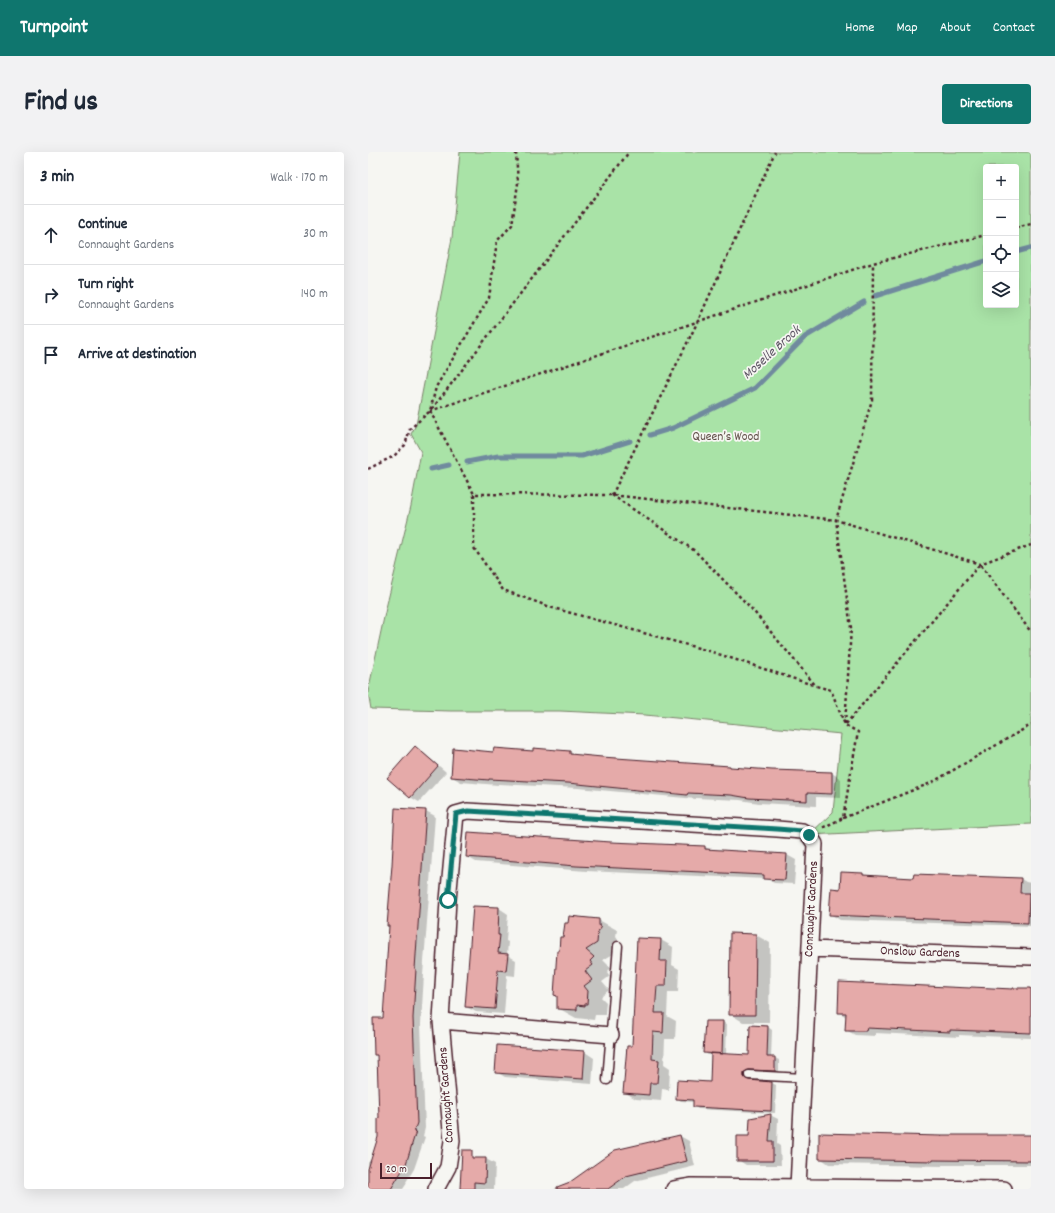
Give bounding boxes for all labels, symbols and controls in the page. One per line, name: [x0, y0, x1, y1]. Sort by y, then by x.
text: Turnpoint: [20, 15, 88, 42]
text: Home: [845, 18, 874, 38]
text: Map: [896, 18, 918, 38]
text: About: [940, 18, 971, 38]
text: Contact: [993, 18, 1035, 38]
text: Find us: [24, 84, 98, 124]
button: Directions: [942, 84, 1031, 124]
map controls: [983, 164, 1019, 308]
button: +: [983, 164, 1019, 200]
text: 3 min: [40, 166, 74, 190]
text: Walk · 170 m: [270, 169, 328, 188]
button: −: [983, 200, 1019, 236]
text: Continue: [78, 214, 127, 236]
icon: ahead: [40, 224, 62, 246]
text: 30 m: [303, 225, 328, 244]
text: Connaught Gardens: [78, 236, 174, 255]
button: locate: [983, 236, 1019, 272]
button: layers: [983, 272, 1019, 308]
text: Turn right: [78, 274, 134, 296]
icon: right: [40, 284, 62, 306]
text: 140 m: [301, 285, 328, 304]
text: Connaught Gardens: [78, 296, 174, 315]
water label: Moselle Brook: [738, 320, 807, 385]
icon: arrive: [40, 344, 62, 366]
text: Arrive at destination: [78, 344, 196, 366]
park label: Queen’s Wood: [693, 428, 759, 447]
route end: [800, 826, 818, 844]
street label: Connaught Gardens: [800, 861, 824, 957]
route start: [439, 891, 457, 909]
street label: Onslow Gardens: [880, 942, 960, 964]
street label: Connaught Gardens: [434, 1046, 460, 1144]
scale bar: [380, 1161, 432, 1180]
text: 20 m: [386, 1162, 407, 1178]

